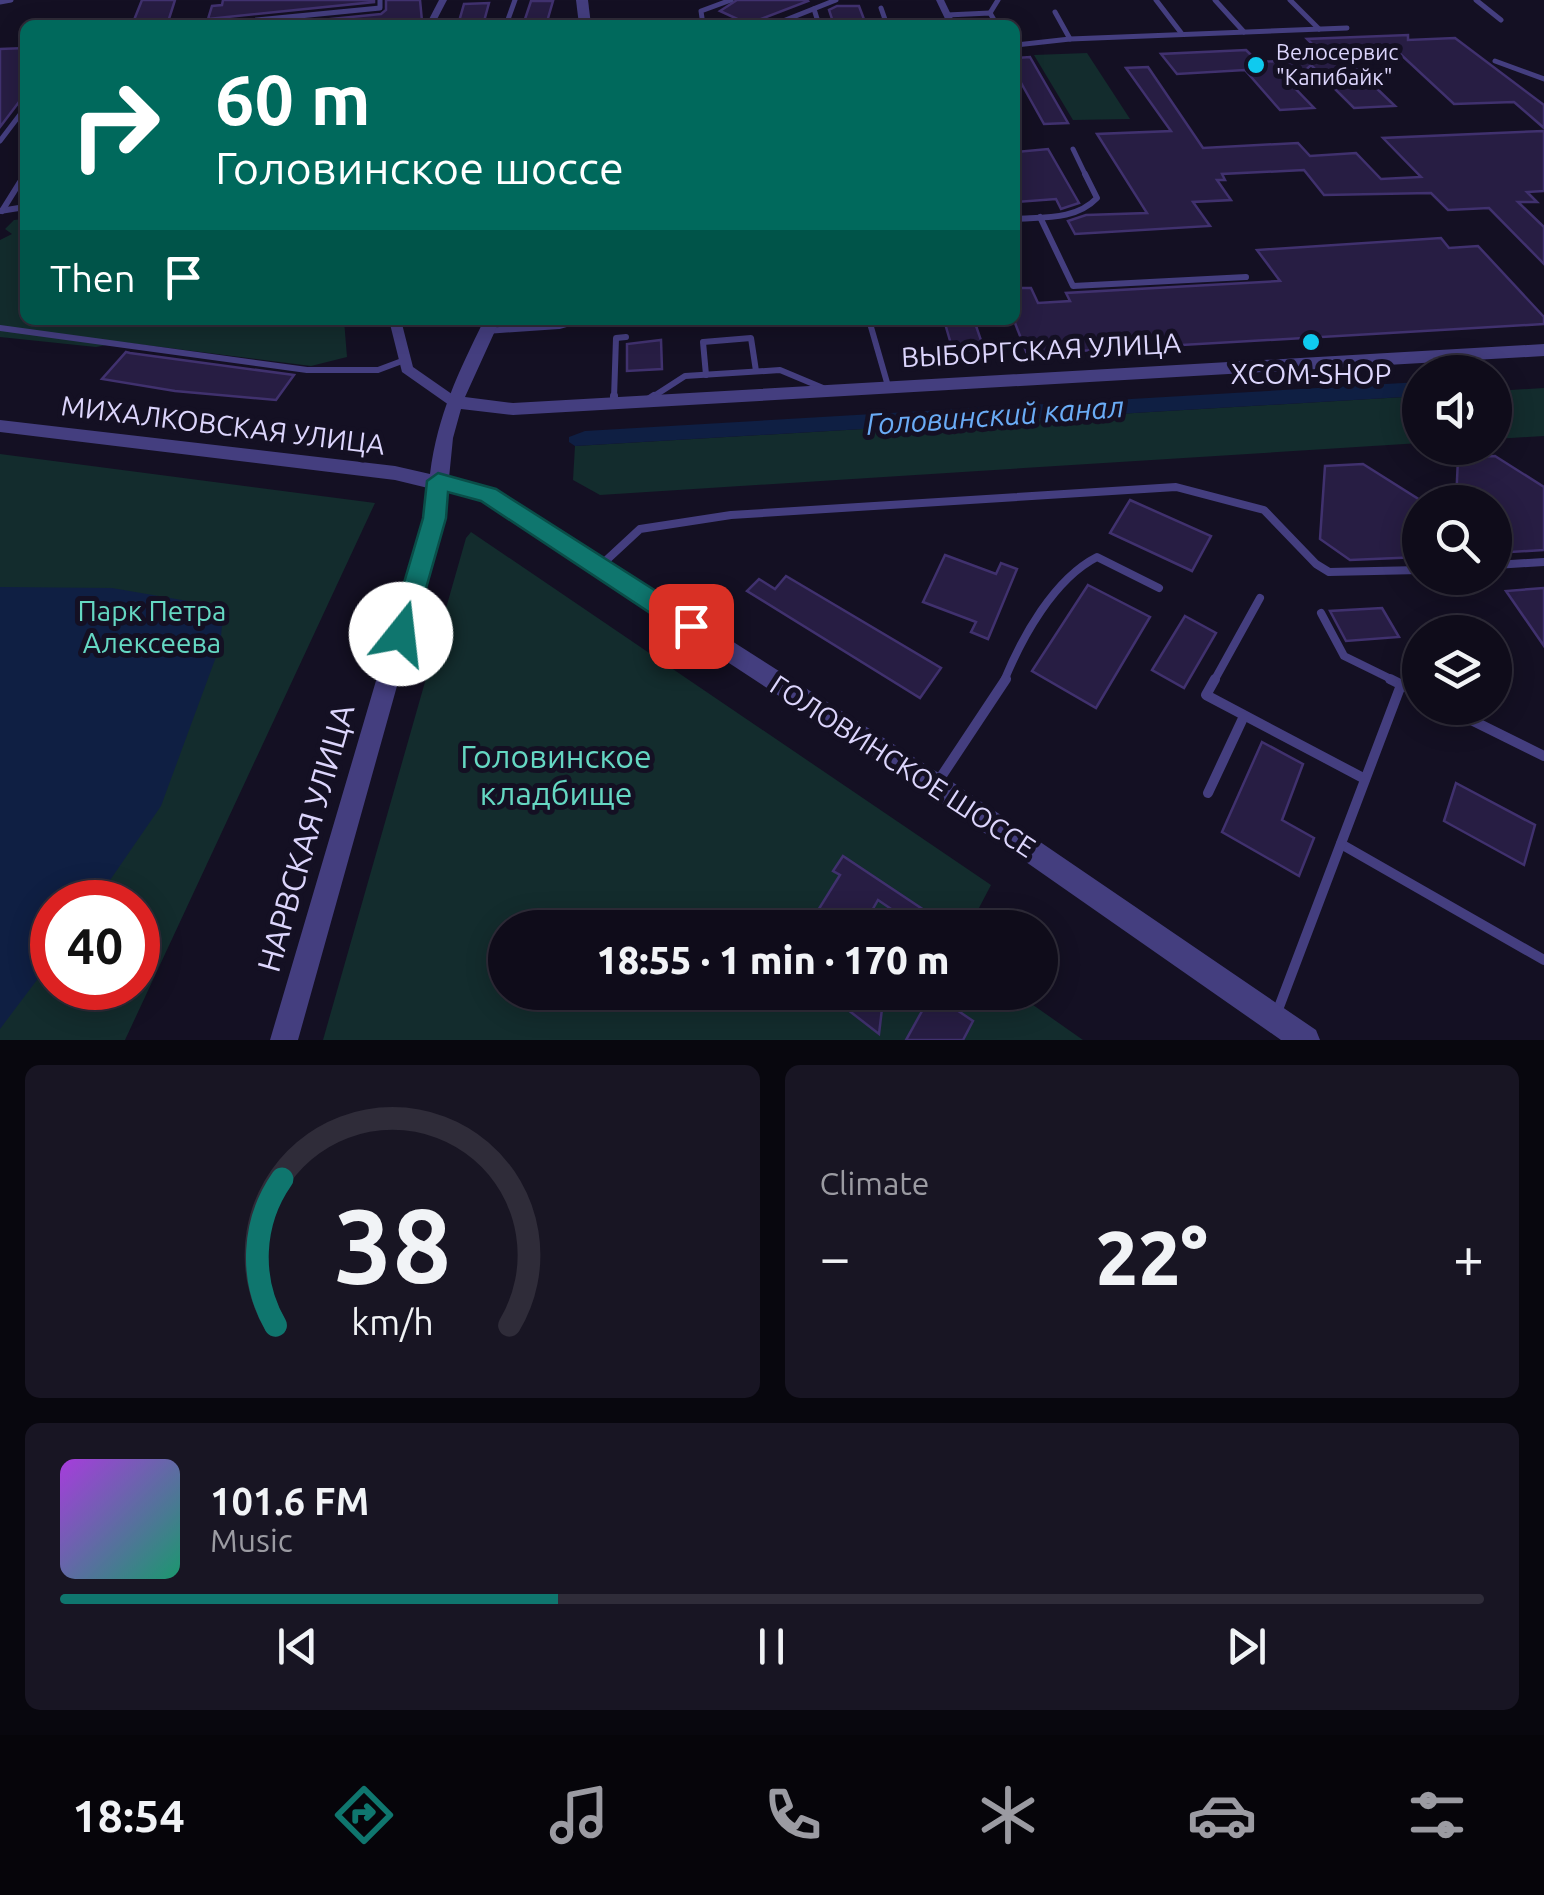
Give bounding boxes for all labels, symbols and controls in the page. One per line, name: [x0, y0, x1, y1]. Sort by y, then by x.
place label: Велосервис "Капибайк": [1276, 39, 1399, 89]
marker: Велосервис "Капибайк": [1245, 54, 1267, 76]
icon: right: [50, 60, 180, 190]
text: 60 m: [215, 60, 371, 138]
text: Головинское шоссе: [215, 142, 624, 193]
icon: arrive: [156, 250, 211, 305]
text: Then: [50, 257, 136, 299]
street label: ВЫБОРГСКАЯ УЛИЦА: [900, 327, 1182, 372]
marker: XCOM-SHOP: [1300, 331, 1322, 353]
map controls: [1402, 355, 1512, 725]
button: sound: [1402, 355, 1512, 465]
place label: XCOM-SHOP: [1231, 358, 1391, 389]
street label: МИХАЛКОВСКАЯ УЛИЦА: [59, 389, 387, 460]
water label: Головинский канал: [865, 389, 1125, 441]
button: search: [1402, 485, 1512, 595]
position arrow: [349, 582, 453, 686]
pin: [649, 584, 734, 669]
park label: Парк Петра Алексеева: [78, 595, 226, 658]
icon: arrive: [664, 599, 719, 654]
button: layers: [1402, 615, 1512, 725]
street label: ГОЛОВИНСКОЕ ШОССЕ: [765, 668, 1041, 863]
street label: НАРВСКАЯ УЛИЦА: [250, 700, 361, 976]
park label: Головинское кладбище: [460, 738, 652, 811]
speed limit sign: 40: [30, 880, 160, 1010]
text: 18:55 · 1 min · 170 m: [596, 939, 950, 981]
text: Climate: [820, 1165, 930, 1201]
text: 38: [334, 1186, 451, 1303]
text: 22°: [1096, 1215, 1208, 1299]
text: −: [820, 1226, 851, 1287]
text: +: [1453, 1226, 1484, 1287]
text: km/h: [351, 1302, 434, 1342]
text: 101.6 FM: [210, 1480, 369, 1522]
text: Music: [210, 1522, 293, 1558]
icon: previous: [270, 1619, 325, 1674]
icon: pause: [744, 1619, 799, 1674]
icon: next: [1219, 1619, 1274, 1674]
icon: directions: [329, 1780, 399, 1850]
icon: music: [544, 1780, 614, 1850]
icon: phone: [758, 1780, 828, 1850]
icon: climate: [973, 1780, 1043, 1850]
icon: car: [1187, 1780, 1257, 1850]
icon: filters: [1402, 1780, 1472, 1850]
text: 18:54: [72, 1790, 185, 1841]

